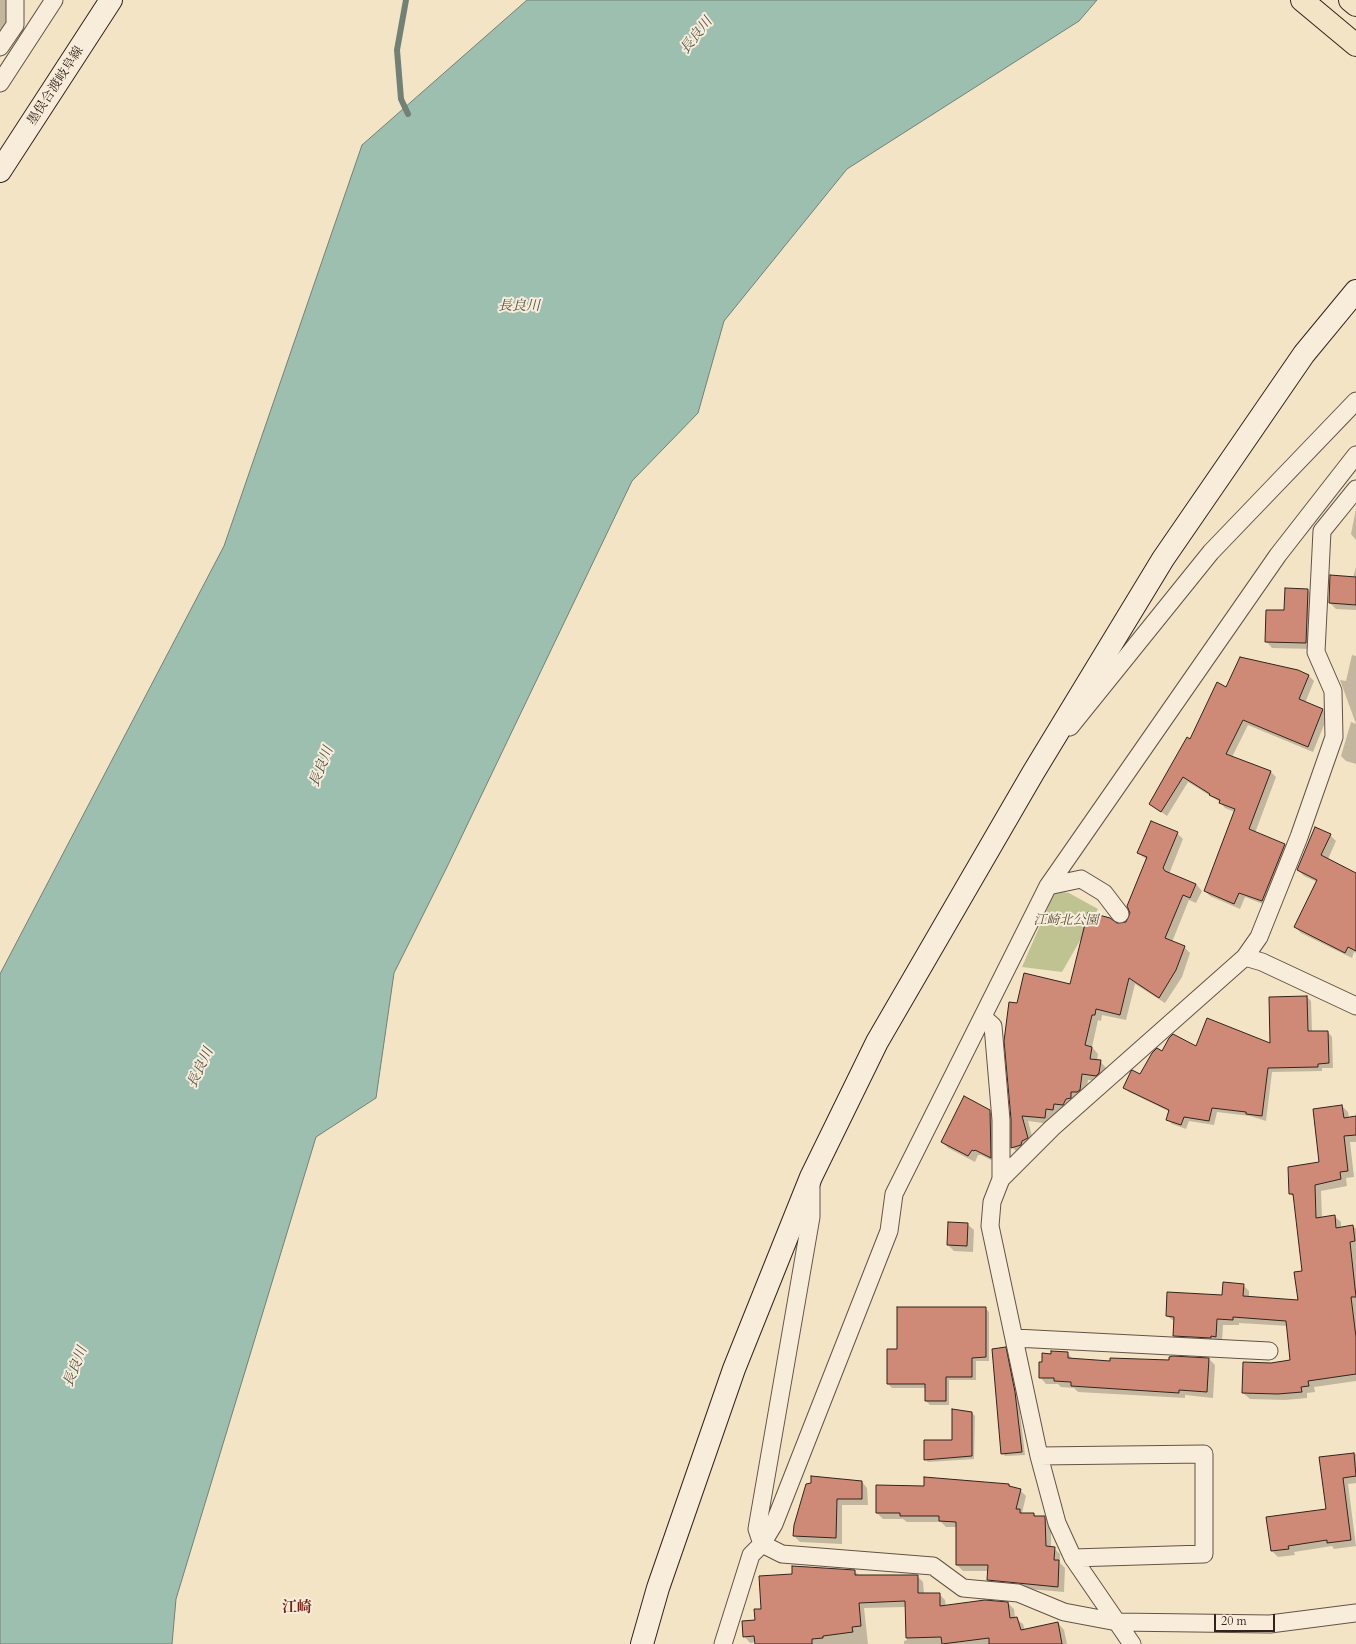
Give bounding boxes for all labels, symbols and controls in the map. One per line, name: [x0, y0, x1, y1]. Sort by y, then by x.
water label: 長良川: [677, 14, 717, 58]
street label: 墨俣合渡岐阜線: [25, 44, 87, 128]
water label: 長良川: [498, 299, 540, 315]
water label: 長良川: [306, 744, 338, 790]
park label: 江崎北公園: [1034, 913, 1098, 929]
water label: 長良川: [185, 1045, 217, 1091]
water label: 長良川: [60, 1344, 92, 1390]
district label: 江崎: [282, 1600, 312, 1618]
scale bar: [1216, 1606, 1277, 1632]
text: 20 m: [1221, 1613, 1247, 1629]

